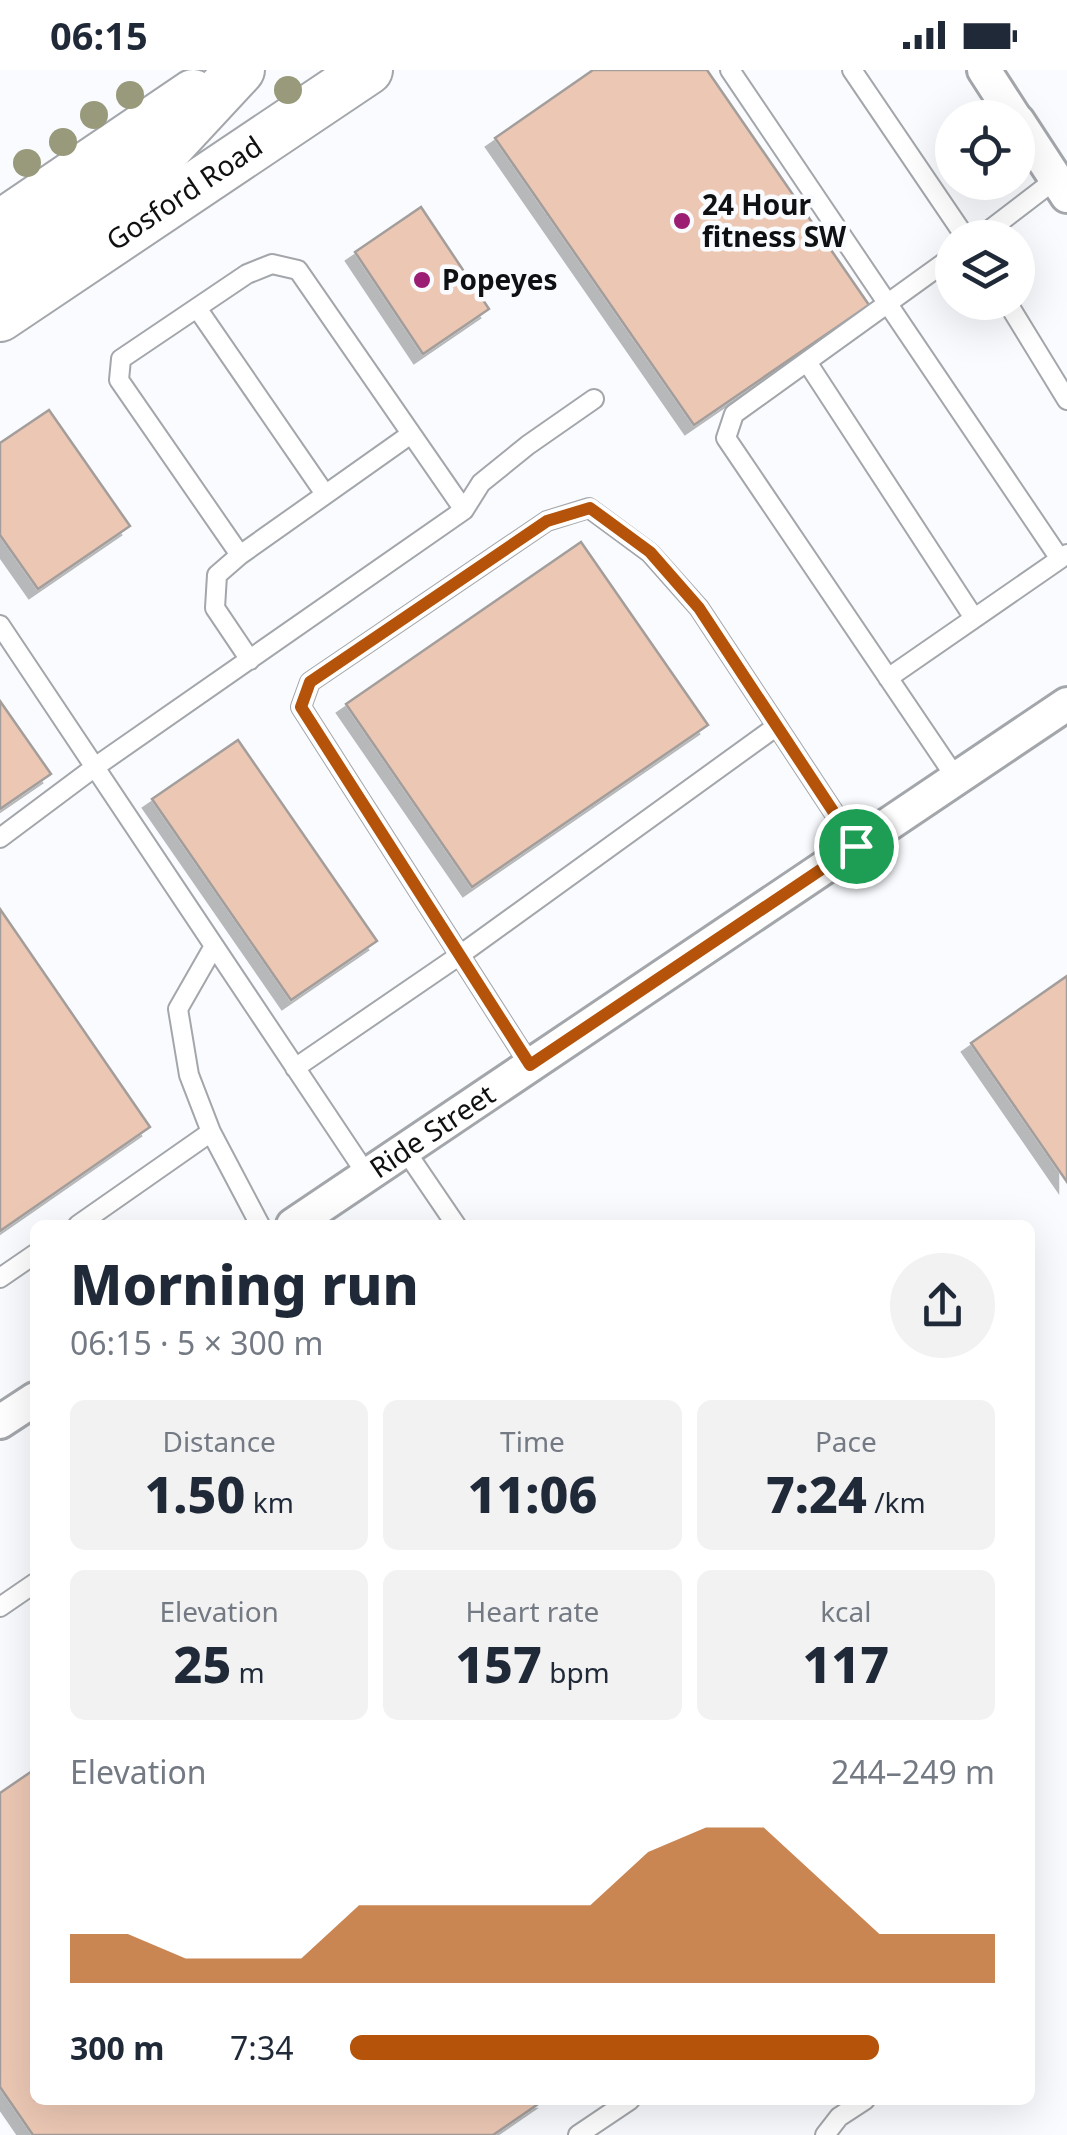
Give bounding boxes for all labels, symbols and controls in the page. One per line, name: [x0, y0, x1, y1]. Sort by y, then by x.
text: 06:15: [50, 9, 148, 61]
map controls: [935, 100, 1035, 320]
button: locate: [935, 100, 1035, 200]
street label: Gosford Road: [98, 126, 269, 258]
place label: 24 Hour fitness SW: [702, 185, 847, 255]
marker: 24 Hour fitness SW: [671, 210, 693, 232]
button: layers: [935, 220, 1035, 320]
place label: Popeyes: [442, 260, 558, 298]
marker: Popeyes: [411, 269, 433, 291]
pin: [814, 804, 899, 889]
icon: arrive: [829, 819, 884, 874]
street label: Ride Street: [362, 1075, 502, 1186]
text: Morning run: [70, 1246, 419, 1321]
button: share: [890, 1253, 995, 1358]
text: 06:15 · 5 × 300 m: [70, 1321, 323, 1364]
text: Distance: [162, 1422, 276, 1460]
text: Time: [500, 1422, 565, 1460]
text: Pace: [815, 1422, 877, 1460]
text: 1.50: [144, 1460, 245, 1528]
text: 11:06: [468, 1460, 597, 1528]
text: 7:24: [766, 1460, 867, 1528]
text: km: [245, 1483, 294, 1521]
text: /km: [867, 1483, 926, 1521]
text: Elevation: [159, 1592, 279, 1630]
text: Heart rate: [466, 1592, 599, 1630]
text: kcal: [820, 1592, 871, 1630]
text: 25: [174, 1630, 231, 1698]
text: 157: [455, 1630, 542, 1698]
text: 117: [802, 1630, 889, 1698]
text: m: [231, 1653, 265, 1691]
text: bpm: [542, 1653, 610, 1691]
text: Elevation: [70, 1750, 207, 1793]
text: 244–249 m: [831, 1750, 995, 1793]
text: 300 m: [70, 2026, 164, 2069]
text: 7:34: [230, 2026, 294, 2069]

